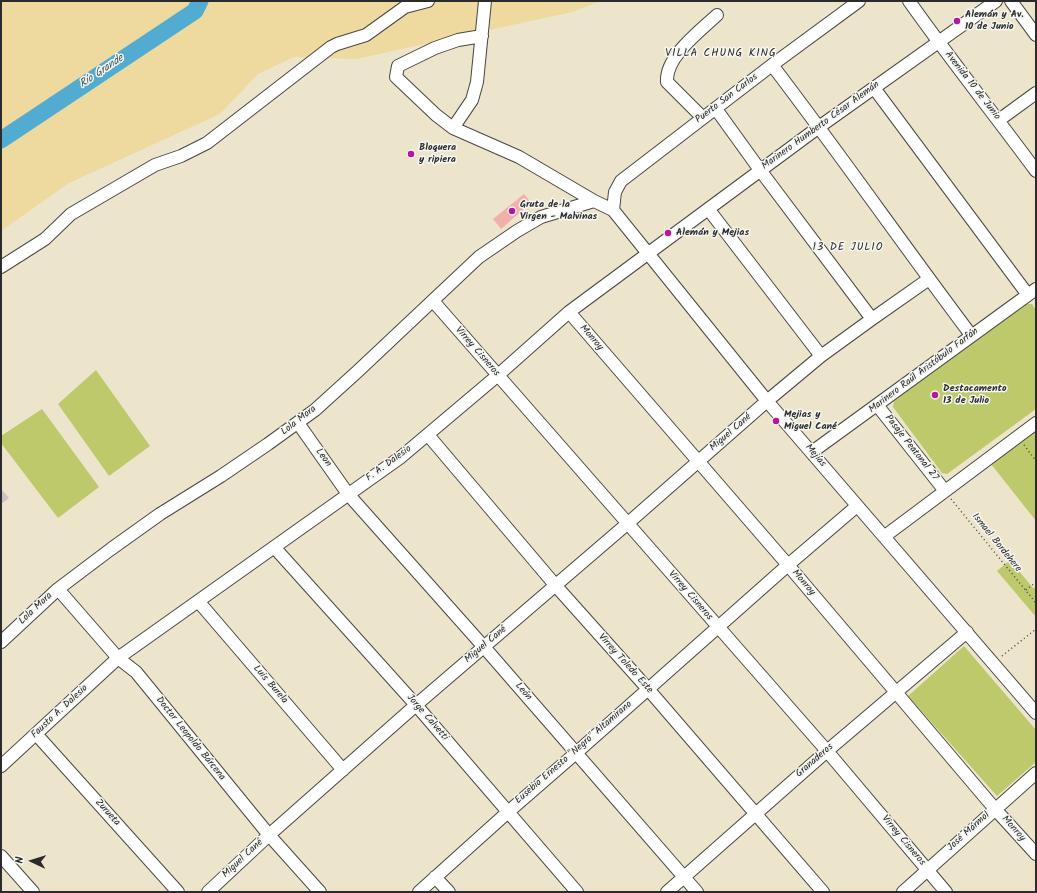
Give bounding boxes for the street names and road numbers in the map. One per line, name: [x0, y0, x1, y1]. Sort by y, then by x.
street label: Avenida 10 de Junio: [942, 49, 1002, 123]
street label: Puerto San Carlos: [693, 72, 761, 126]
street label: Marinero Humberto César Alemán: [760, 79, 882, 173]
street label: Monroy: [577, 323, 605, 353]
street label: Virrey Cisneros: [452, 325, 502, 379]
street label: Marinero Raúl Aristóbulo Farfán: [867, 326, 981, 416]
street label: Lola Mora: [279, 403, 319, 439]
street label: Miguel Cané: [708, 412, 754, 454]
street label: Pasaje Peatonal 27: [882, 413, 940, 483]
street label: Mejías: [802, 442, 828, 470]
street label: F. A. Dalesio: [364, 443, 414, 485]
street label: Leon: [312, 446, 334, 470]
street label: Ismael Bordehere: [969, 511, 1023, 575]
street label: Monroy: [789, 568, 817, 598]
street label: Virrey Cisneros: [665, 569, 715, 623]
street label: Lola Mora: [17, 590, 55, 628]
street label: Miguel Cané: [463, 624, 509, 666]
street label: Virrey Toledo Este: [595, 632, 655, 696]
street label: Luis Burela: [250, 663, 290, 707]
street label: León: [512, 681, 534, 703]
street label: Fausto A. Dalesio: [29, 683, 91, 741]
street label: Jorge Calvetti: [404, 692, 450, 744]
street label: Doctor Leopoldo Bárcena: [153, 695, 227, 783]
street label: Eusebio Ernesto "Negro" Altamirano: [513, 699, 635, 807]
street label: Granaderos: [794, 741, 836, 781]
street label: Zurueta: [92, 797, 122, 829]
street label: José Mármol: [945, 810, 993, 854]
street label: Virrey Cisneros: [878, 813, 928, 869]
street label: Monroy: [998, 814, 1028, 844]
street label: Miguel Cané: [220, 837, 266, 881]

